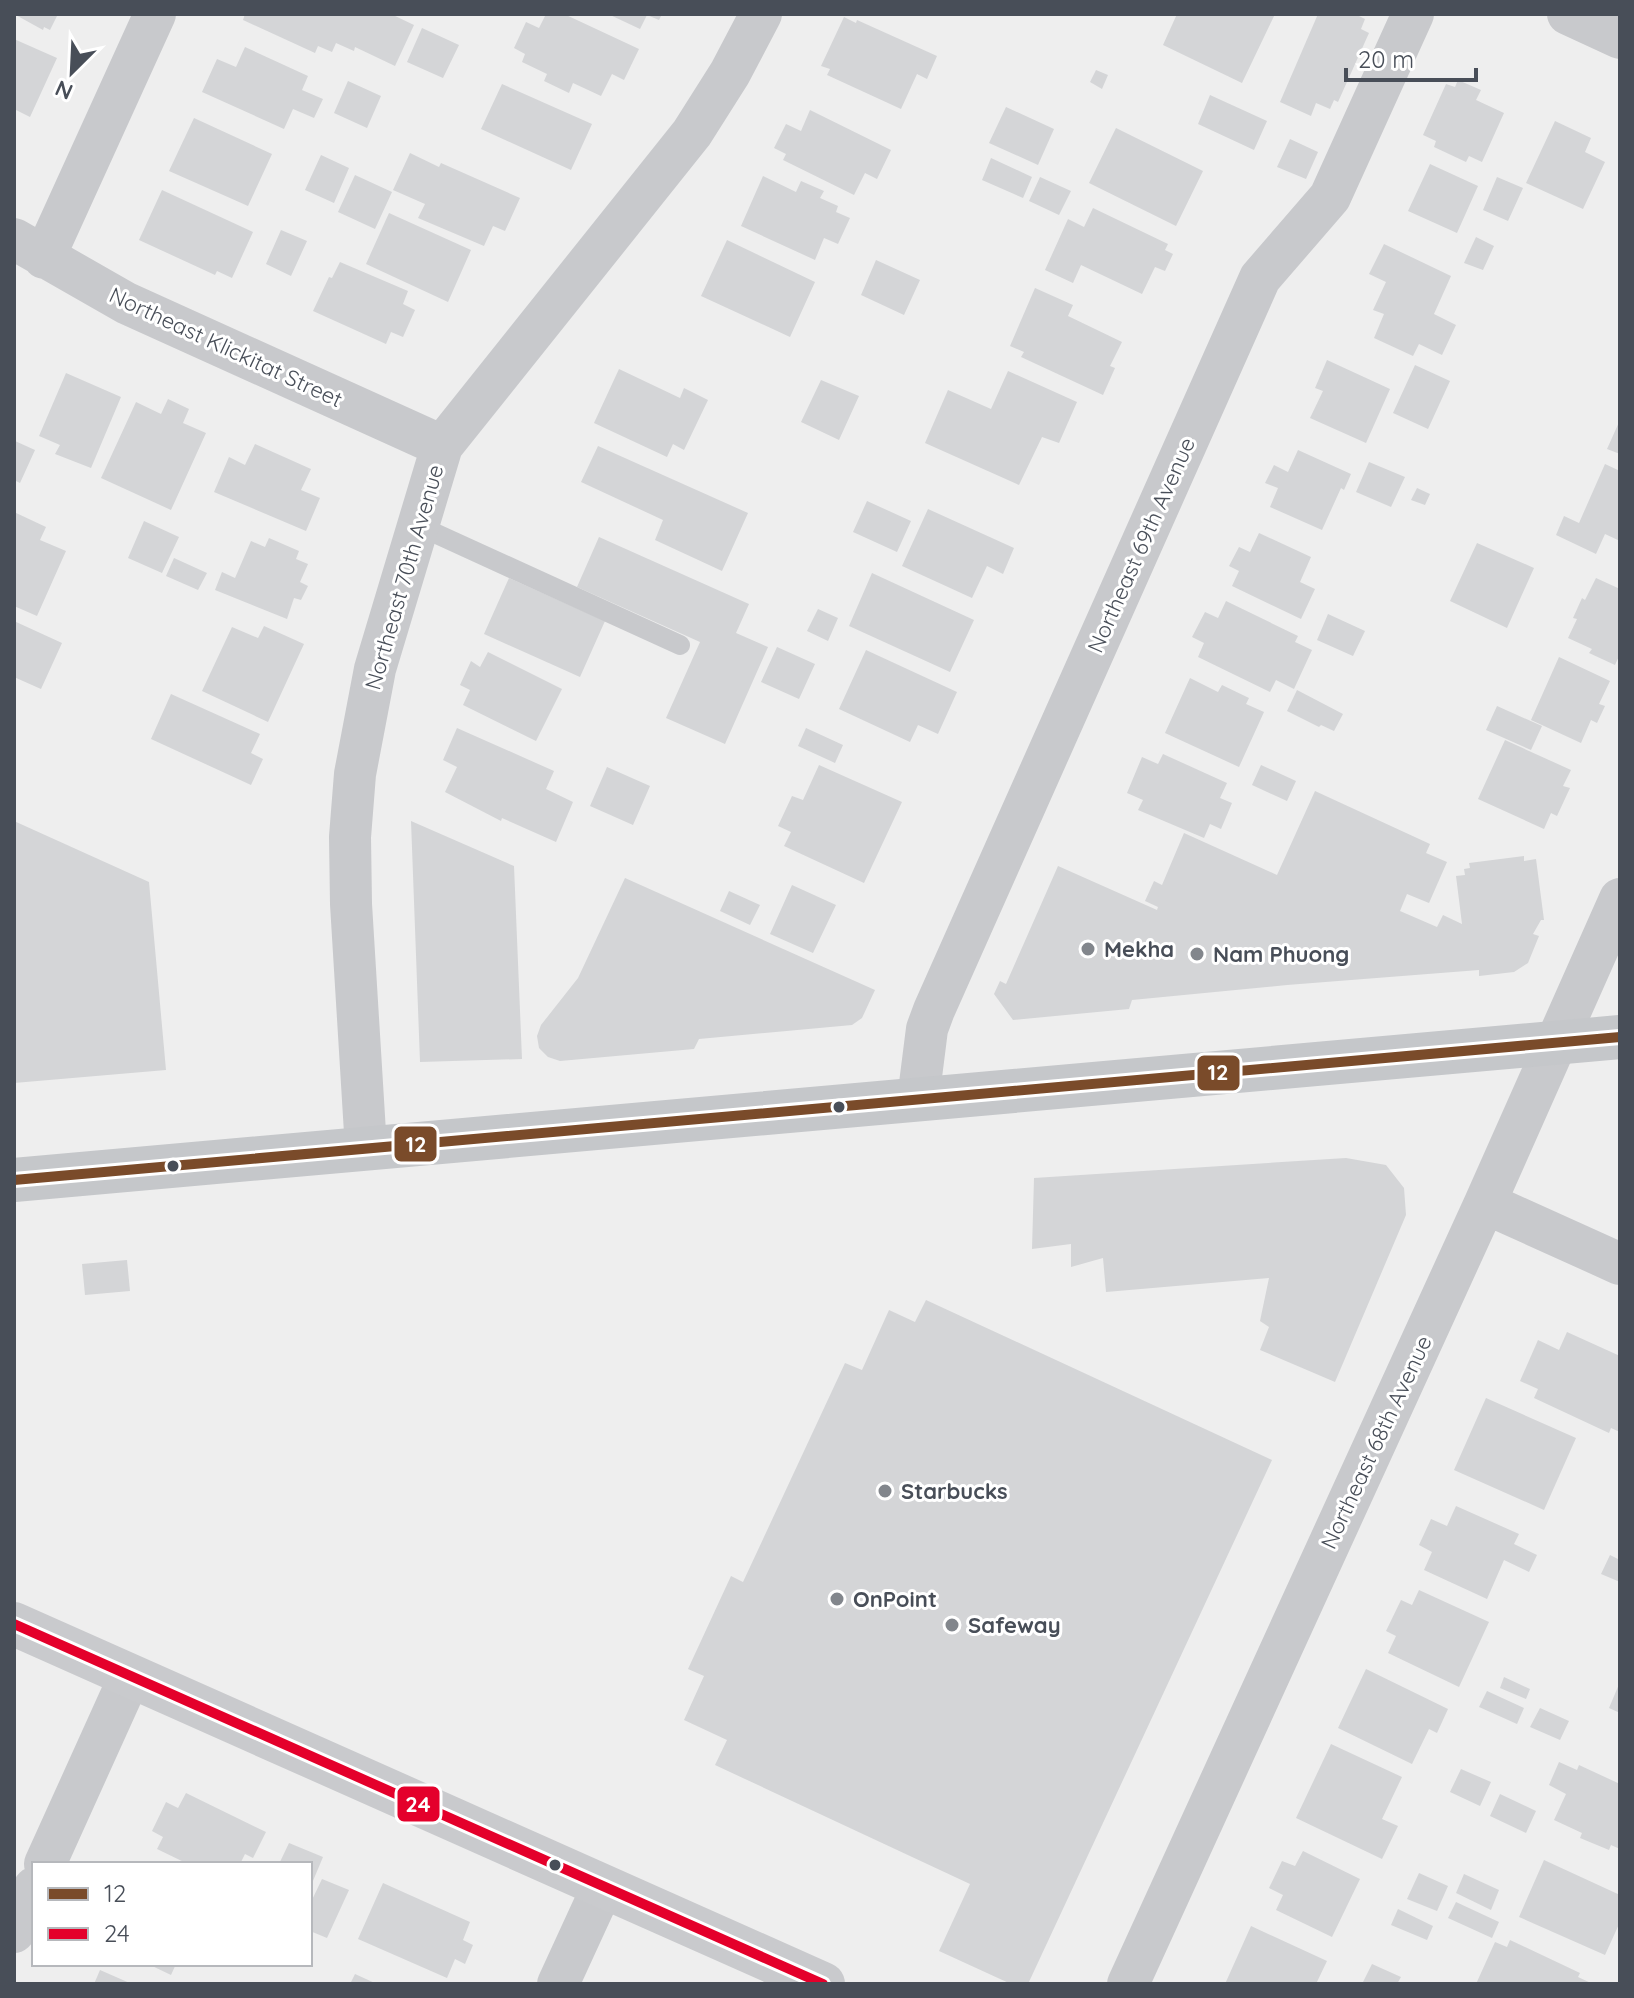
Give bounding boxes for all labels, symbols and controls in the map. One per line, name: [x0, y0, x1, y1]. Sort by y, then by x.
north arrow: [32, 32, 112, 112]
scale bar: [1346, 32, 1476, 82]
text: 20 m: [1358, 44, 1414, 74]
text: N: [51, 74, 77, 106]
street label: Northeast Klickitat Street: [105, 281, 347, 413]
street label: Northeast 69th Avenue: [1081, 433, 1201, 657]
street label: Northeast 70th Avenue: [358, 461, 450, 693]
place label: Mekha: [1104, 935, 1174, 963]
marker: Mekha: [1079, 940, 1097, 958]
place label: Nam Phuong: [1213, 940, 1349, 968]
marker: Nam Phuong: [1188, 945, 1206, 963]
line badge: 12: [1196, 1054, 1241, 1092]
text: 12: [1207, 1058, 1229, 1086]
unlabelled marker: [831, 1099, 847, 1115]
line badge: 12: [393, 1125, 438, 1163]
text: 12: [405, 1130, 427, 1158]
unlabelled marker: [165, 1158, 181, 1174]
street label: Northeast 68th Avenue: [1314, 1331, 1438, 1553]
place label: Starbucks: [901, 1477, 1008, 1505]
marker: Starbucks: [876, 1482, 894, 1500]
place label: OnPoint: [853, 1585, 937, 1613]
marker: OnPoint: [828, 1590, 846, 1608]
place label: Safeway: [968, 1611, 1061, 1639]
marker: Safeway: [943, 1616, 961, 1634]
line badge: 24: [396, 1785, 441, 1823]
text: 24: [405, 1790, 431, 1818]
unlabelled marker: [547, 1857, 563, 1873]
legend: [32, 1862, 312, 1966]
text: 12: [104, 1878, 126, 1908]
text: 24: [104, 1918, 130, 1948]

